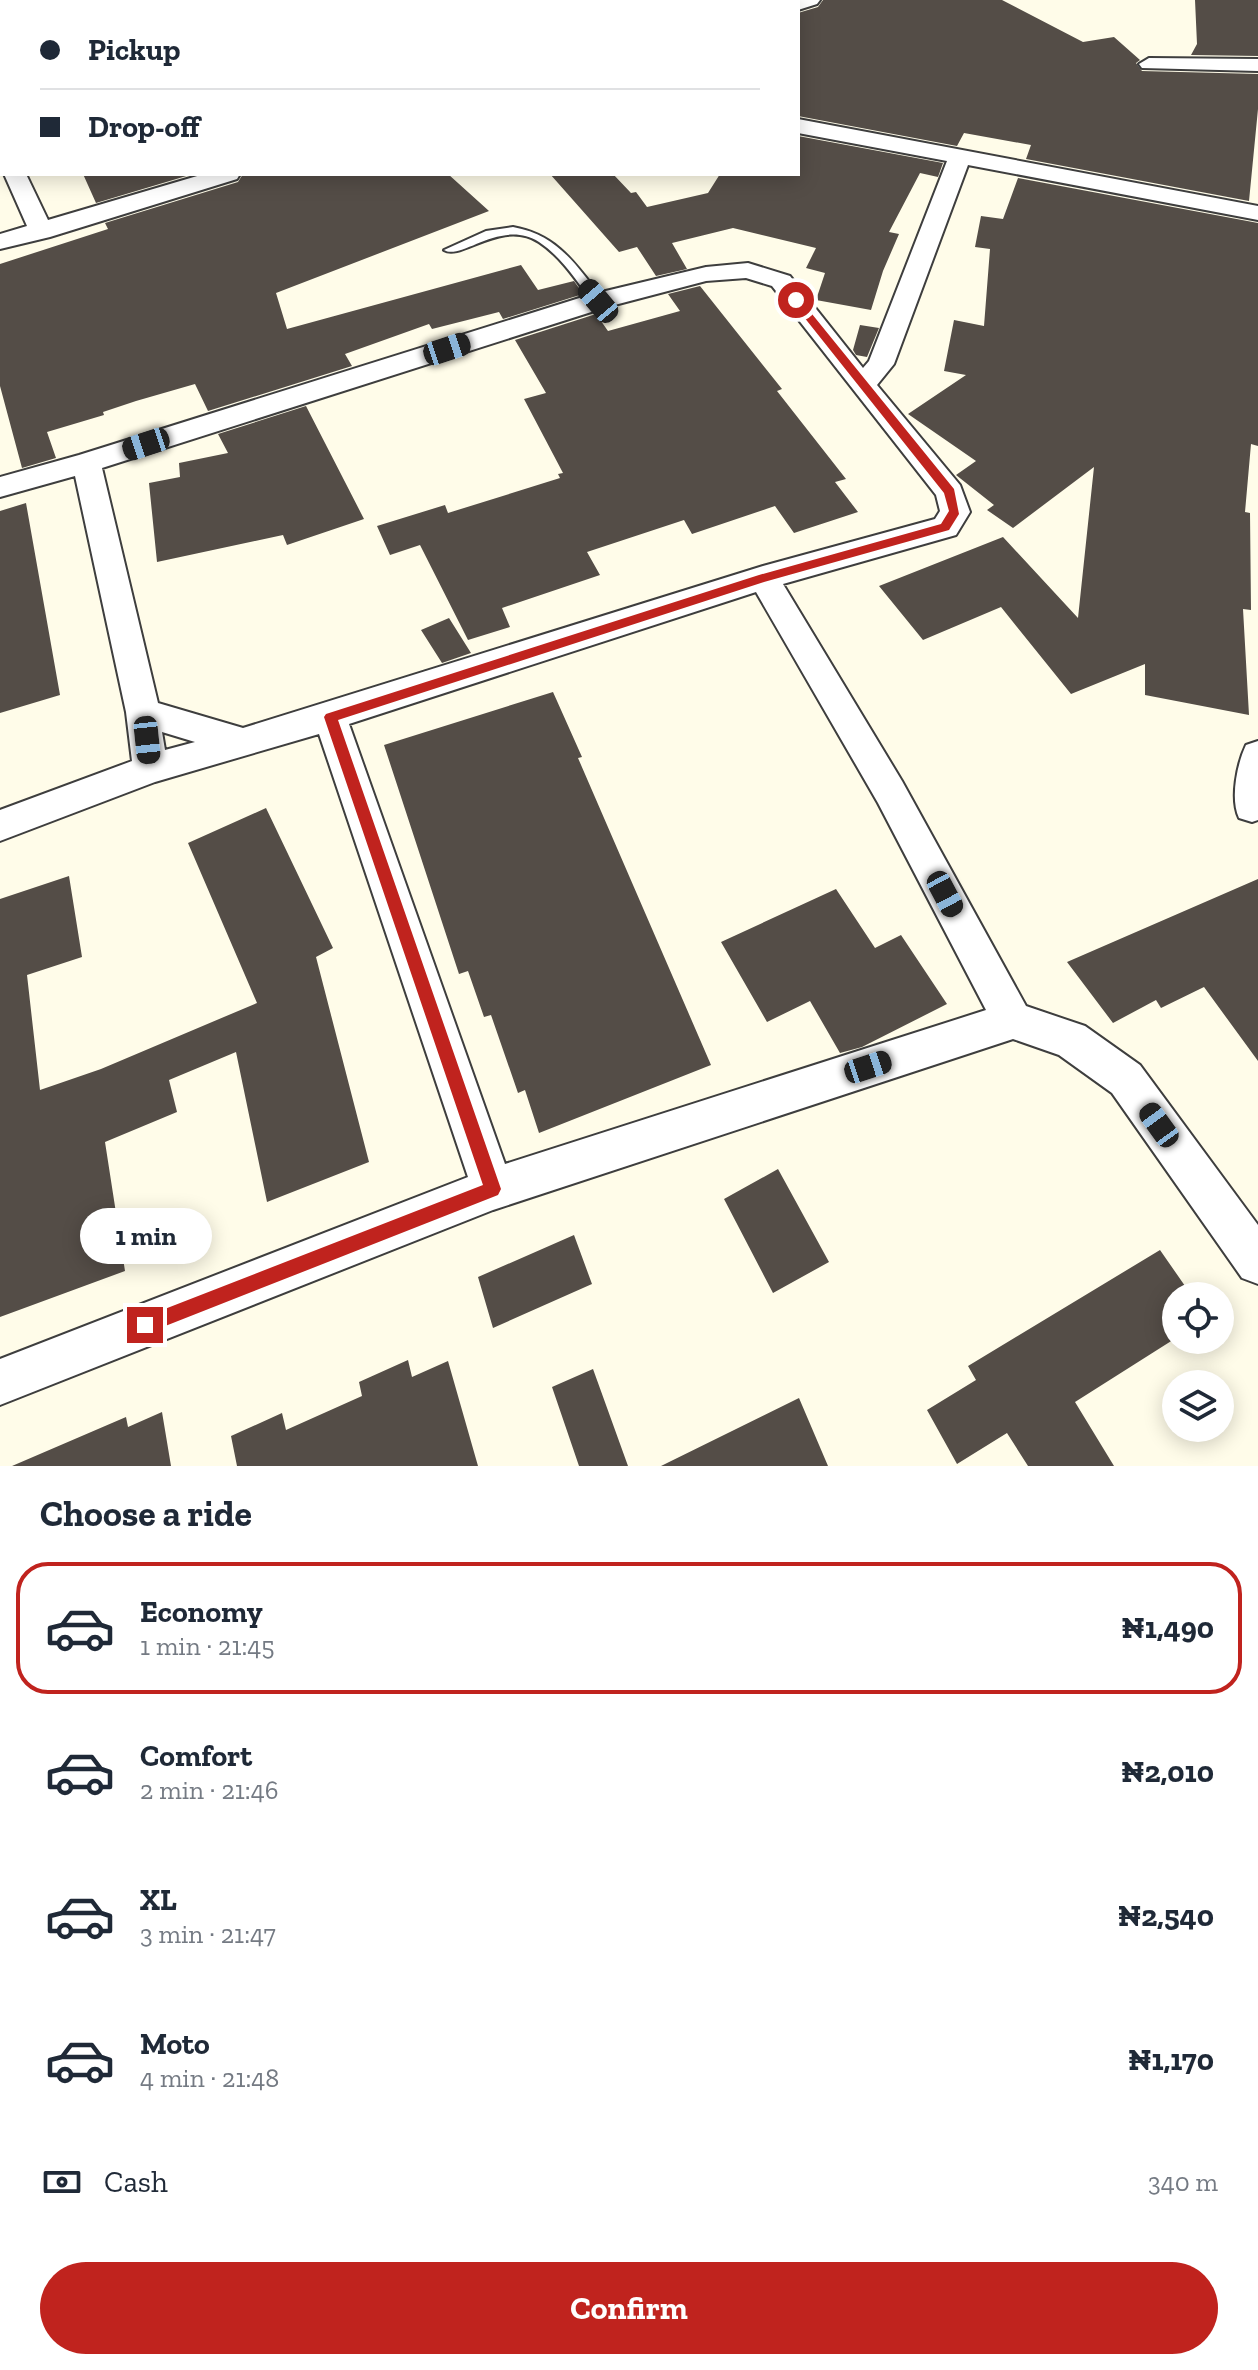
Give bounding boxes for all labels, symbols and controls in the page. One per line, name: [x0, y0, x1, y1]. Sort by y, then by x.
text: Pickup: [88, 32, 180, 68]
text: Drop-off: [88, 109, 200, 145]
car: [573, 275, 623, 327]
route start: [778, 282, 814, 318]
car: [420, 330, 474, 368]
car: [119, 425, 173, 463]
car: [133, 715, 161, 765]
car: [923, 867, 967, 921]
car: [841, 1048, 895, 1086]
car: [1135, 1099, 1183, 1151]
callout: 1 min: [79, 1209, 211, 1265]
text: 1 min: [115, 1220, 177, 1252]
map controls: [1162, 1282, 1234, 1442]
button: locate: [1162, 1282, 1234, 1354]
route end: [127, 1307, 163, 1343]
button: layers: [1162, 1370, 1234, 1442]
text: Choose a ride: [40, 1492, 252, 1535]
icon: car: [44, 1592, 116, 1664]
text: Economy: [140, 1594, 263, 1630]
text: ₦1,490: [1121, 1610, 1214, 1646]
text: 1 min · 21:45: [140, 1630, 275, 1662]
icon: car: [44, 1736, 116, 1808]
text: Comfort: [140, 1738, 252, 1774]
text: ₦2,010: [1121, 1754, 1214, 1790]
text: 2 min · 21:46: [140, 1774, 278, 1806]
icon: car: [44, 1880, 116, 1952]
text: XL: [140, 1882, 177, 1918]
text: ₦2,540: [1118, 1898, 1214, 1934]
text: 3 min · 21:47: [140, 1918, 276, 1950]
icon: car: [44, 2024, 116, 2096]
text: Moto: [140, 2026, 210, 2062]
text: ₦1,170: [1128, 2042, 1214, 2078]
text: 4 min · 21:48: [140, 2062, 279, 2094]
icon: cash: [40, 2160, 84, 2204]
text: Cash: [104, 2164, 168, 2200]
text: 340 m: [1148, 2166, 1218, 2198]
button: Confirm: [40, 2262, 1218, 2354]

